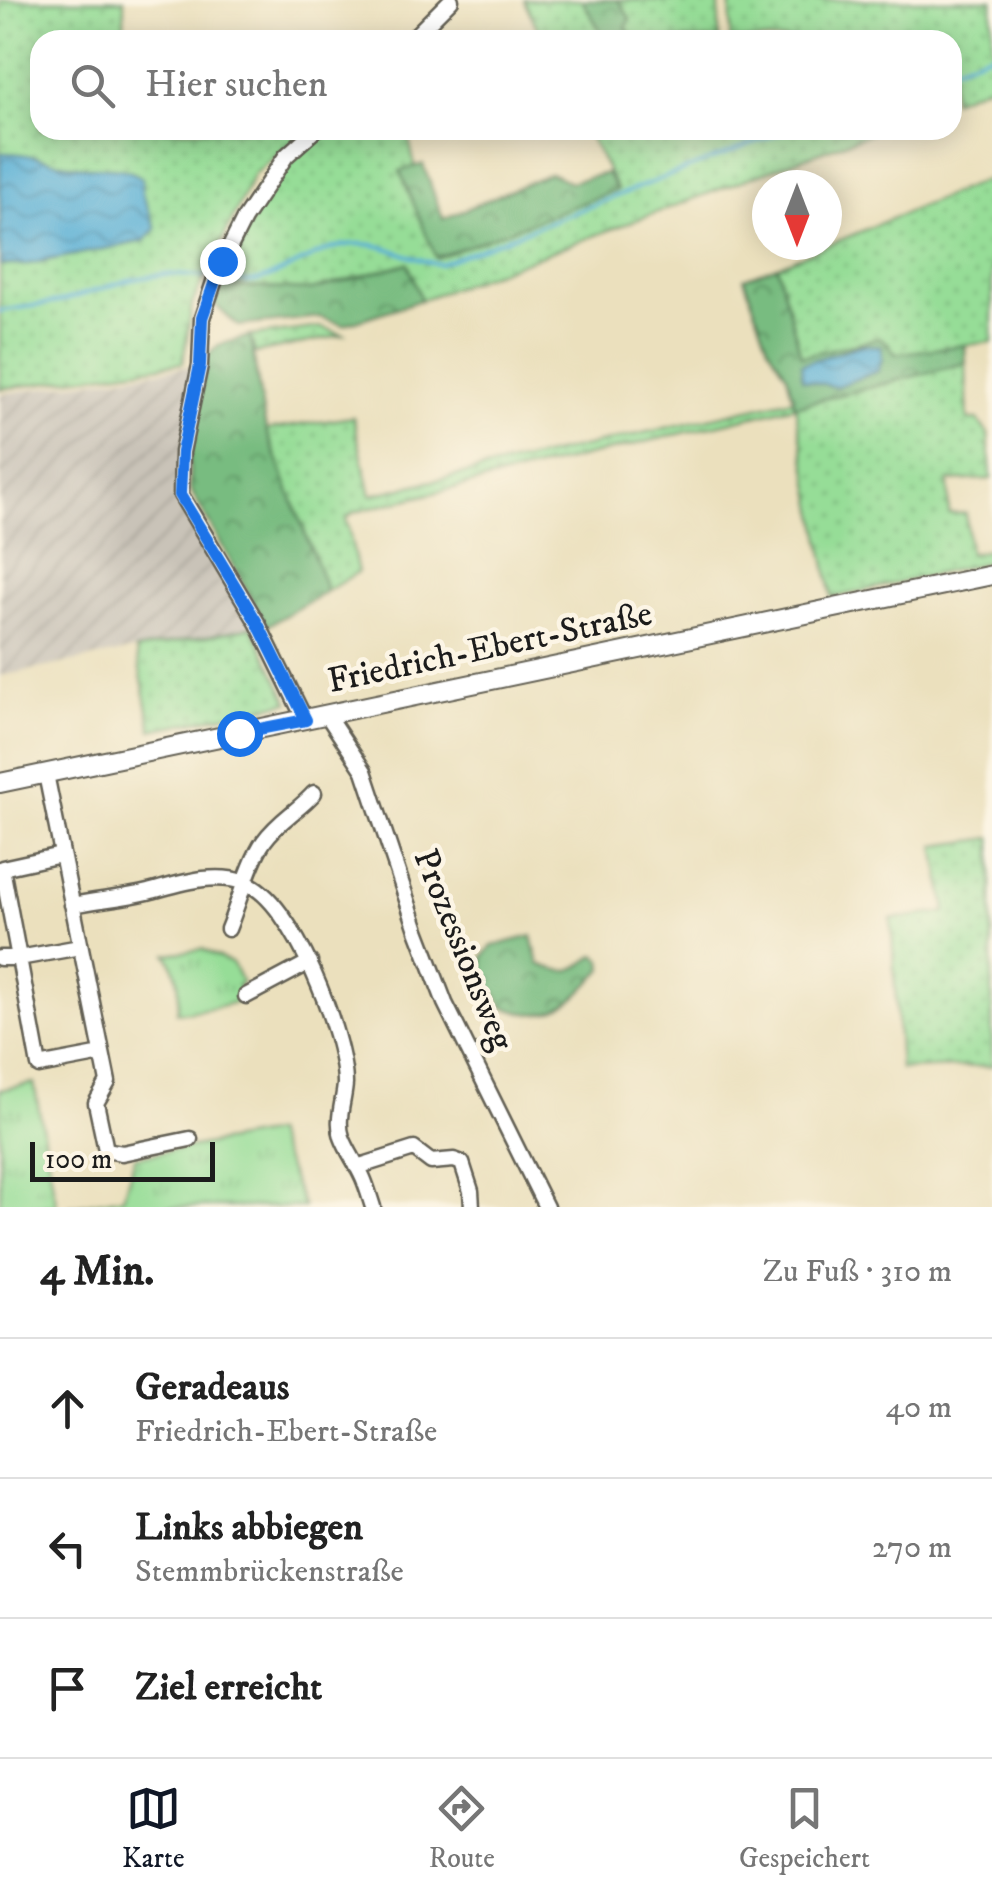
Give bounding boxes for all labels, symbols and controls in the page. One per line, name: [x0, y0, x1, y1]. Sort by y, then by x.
search box: [30, 30, 962, 140]
icon: search: [65, 58, 120, 113]
text: Hier suchen: [145, 61, 328, 109]
north arrow: [752, 170, 842, 260]
route end: [200, 239, 246, 285]
street label: Friedrich-Ebert-Straße: [324, 592, 656, 704]
route start: [217, 711, 263, 757]
street label: Prozessionsweg: [403, 843, 524, 1058]
scale bar: [30, 1137, 215, 1182]
text: 100 m: [45, 1142, 112, 1177]
text: 4 Min.: [40, 1246, 154, 1298]
text: Zu Fuß · 310 m: [762, 1252, 952, 1292]
text: Geradeaus: [135, 1364, 289, 1412]
icon: ahead: [40, 1381, 95, 1436]
text: 40 m: [885, 1388, 952, 1428]
text: Friedrich-Ebert-Straße: [135, 1412, 437, 1452]
text: Links abbiegen: [135, 1504, 363, 1552]
icon: left: [40, 1521, 95, 1576]
text: 270 m: [872, 1528, 952, 1568]
text: Stemmbrückenstraße: [135, 1552, 404, 1592]
icon: arrive: [40, 1661, 95, 1716]
text: Ziel erreicht: [135, 1664, 322, 1712]
tab: Karte: [122, 1781, 185, 1876]
tab: Route: [429, 1781, 495, 1876]
tab: Gespeichert: [739, 1781, 870, 1876]

